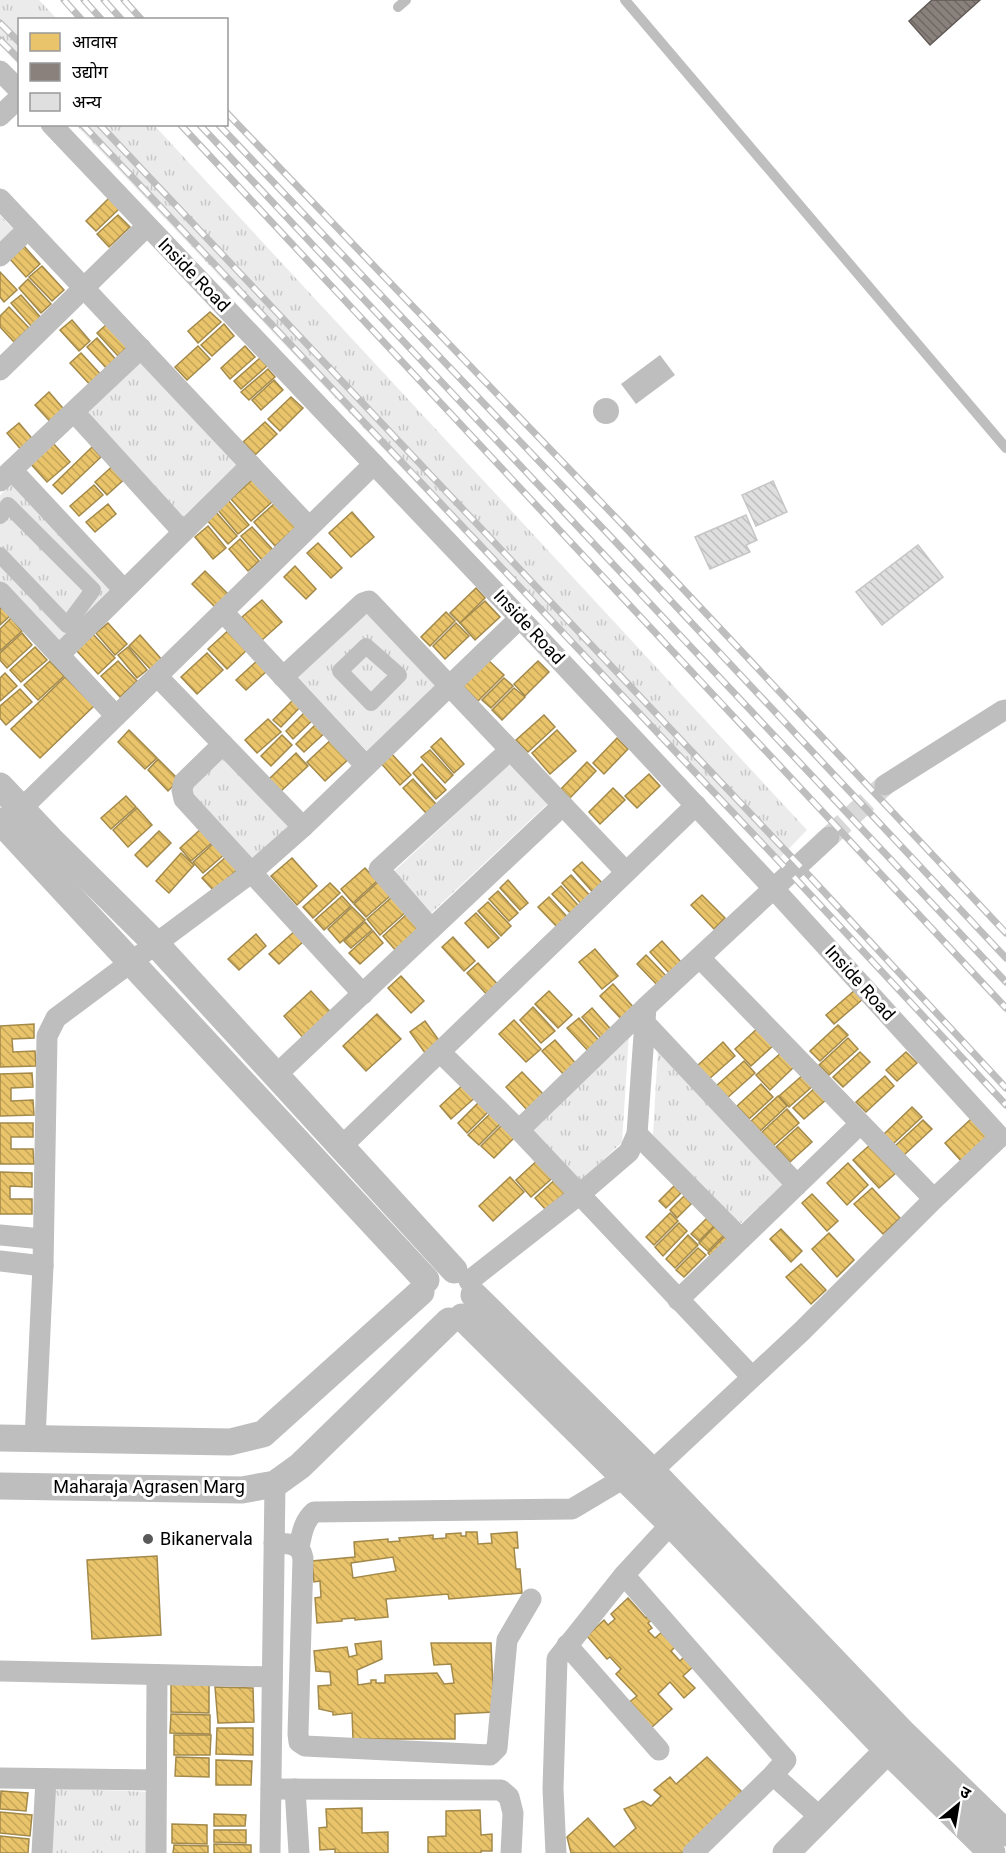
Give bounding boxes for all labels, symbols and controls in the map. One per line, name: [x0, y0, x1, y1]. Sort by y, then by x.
legend: [18, 18, 228, 126]
text: आवास: [72, 31, 118, 52]
text: उद्योग: [72, 61, 109, 82]
text: अन्य: [72, 91, 102, 112]
street label: Inside Road: [154, 234, 235, 316]
street label: Inside Road: [490, 585, 569, 668]
street label: Inside Road: [821, 941, 900, 1025]
street label: Maharaja Agrasen Marg: [53, 1476, 245, 1497]
place label: Bikanervala: [160, 1528, 253, 1549]
marker: Bikanervala: [141, 1532, 155, 1546]
north arrow: [928, 1775, 988, 1835]
text: उ: [956, 1782, 975, 1803]

